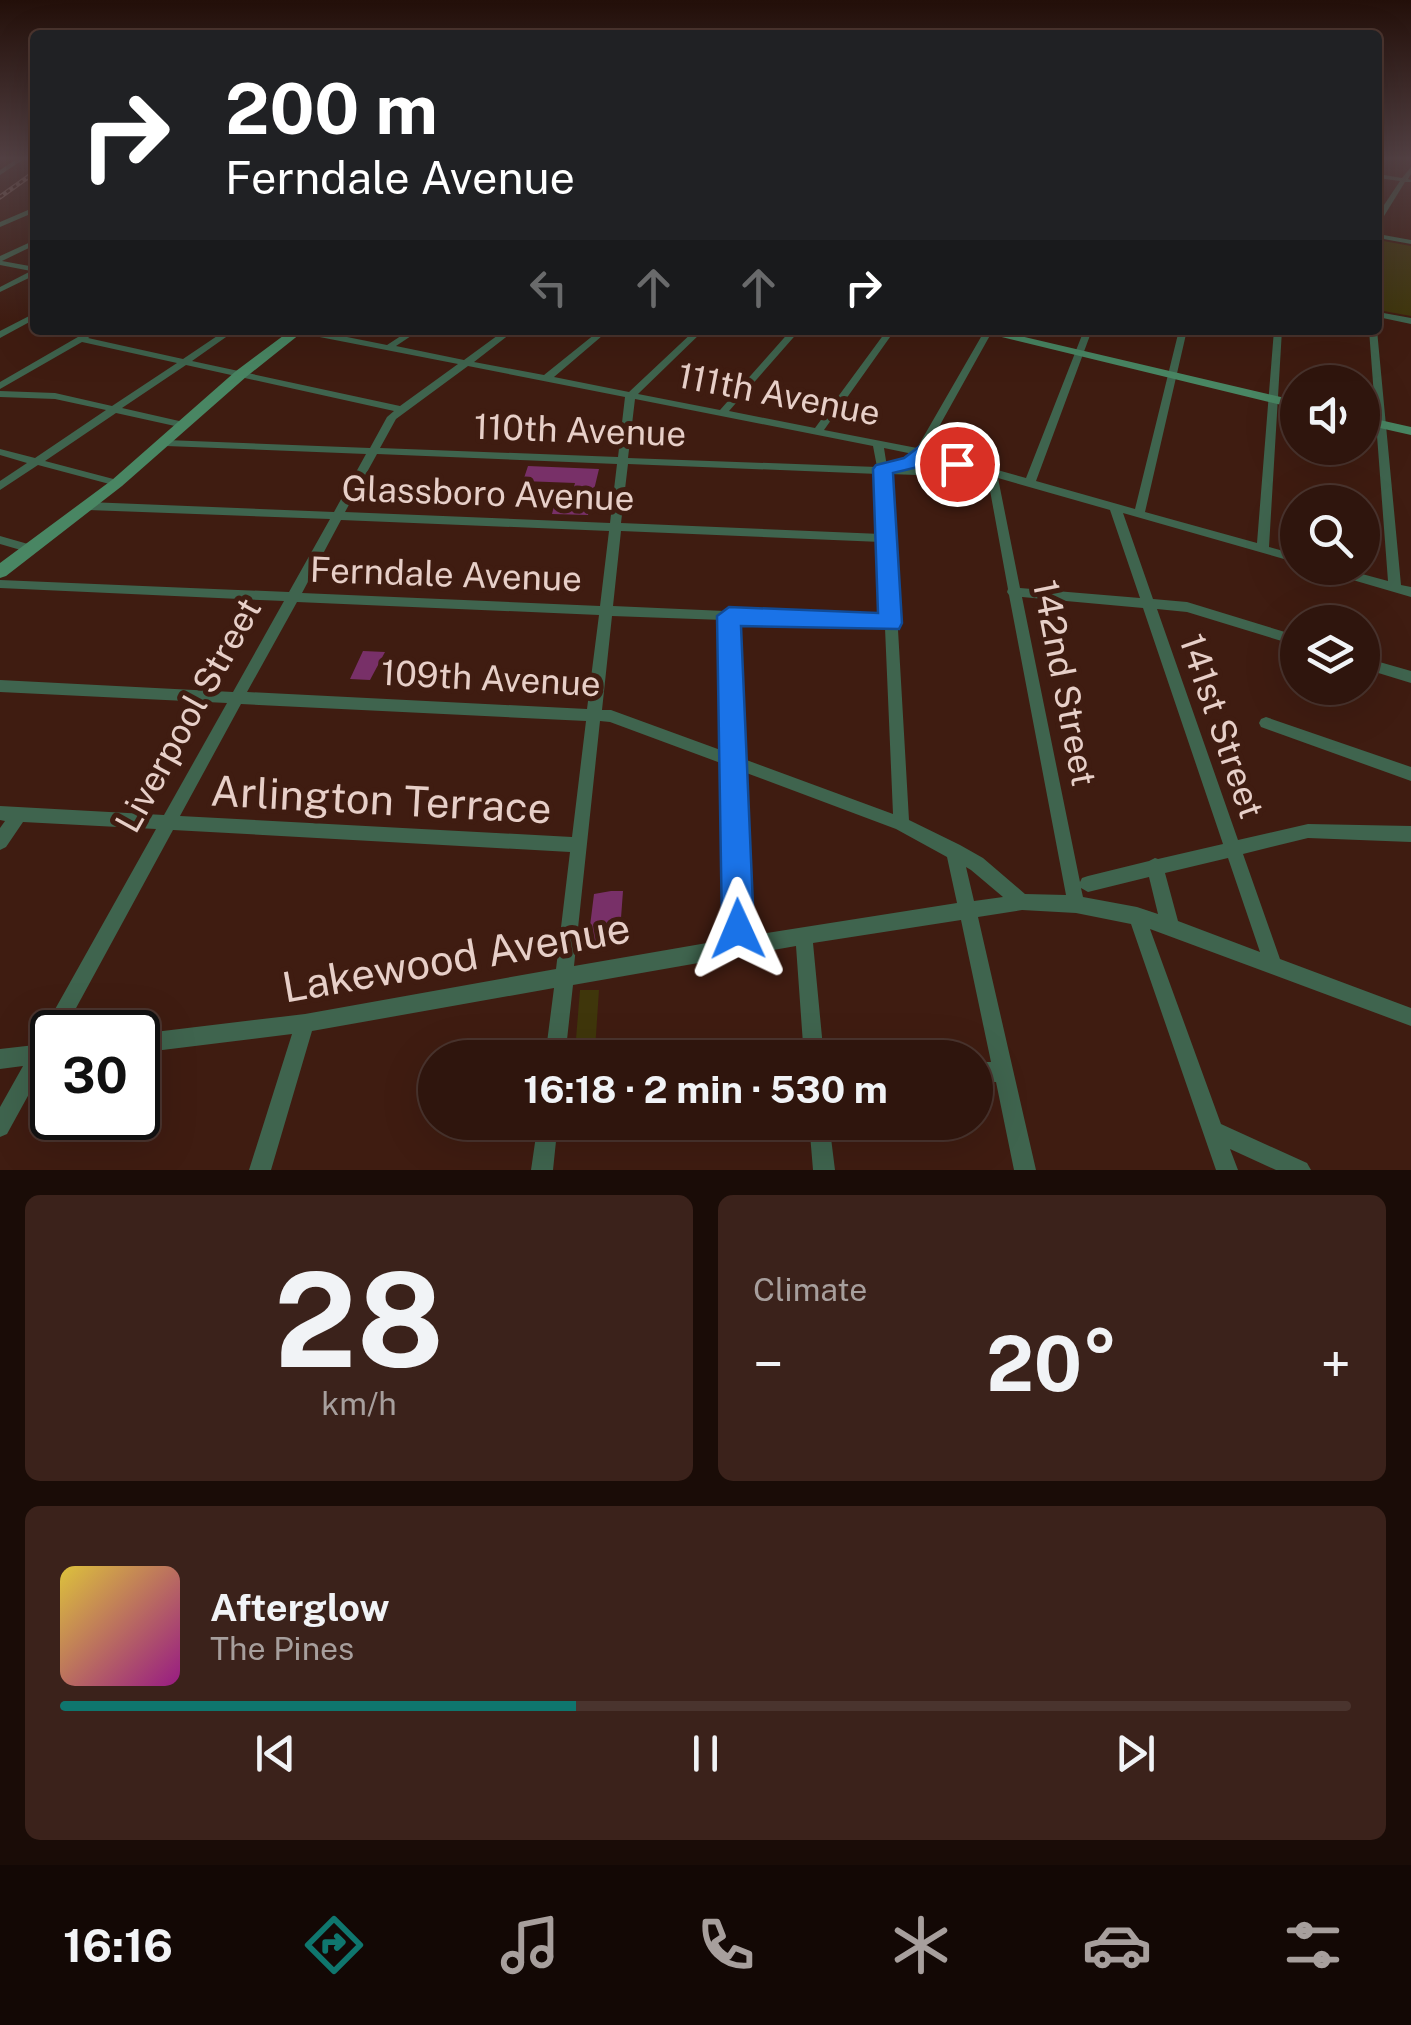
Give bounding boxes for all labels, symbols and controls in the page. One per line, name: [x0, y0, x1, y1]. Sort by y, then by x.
text: 200 m: [225, 67, 438, 150]
icon: right: [60, 70, 190, 200]
text: Ferndale Avenue: [225, 151, 575, 204]
icon: left: [521, 260, 576, 315]
icon: ahead: [626, 260, 681, 315]
icon: ahead: [731, 260, 786, 315]
icon: right: [836, 260, 891, 315]
street label: 111th Avenue: [674, 354, 884, 434]
map controls: [1280, 365, 1380, 705]
button: sound: [1280, 365, 1380, 465]
street label: 110th Avenue: [473, 406, 687, 454]
pin: [915, 422, 1000, 507]
icon: arrive: [930, 437, 985, 492]
street label: Glassboro Avenue: [341, 467, 635, 519]
button: search: [1280, 485, 1380, 585]
street label: Ferndale Avenue: [309, 549, 583, 599]
street label: 142nd Street: [1025, 577, 1105, 789]
street label: Liverpool Street: [107, 591, 269, 839]
button: layers: [1280, 605, 1380, 705]
street label: 141st Street: [1171, 628, 1273, 824]
street label: 109th Avenue: [380, 652, 602, 704]
street label: Arlington Terrace: [209, 766, 553, 832]
position arrow: [686, 877, 790, 981]
street label: Lakewood Avenue: [278, 902, 634, 1012]
speed limit sign: 30: [30, 1010, 160, 1140]
text: 16:18 · 2 min · 530 m: [523, 1067, 888, 1112]
text: 28: [274, 1244, 444, 1396]
text: Climate: [753, 1271, 867, 1308]
text: 20°: [986, 1320, 1118, 1408]
text: −: [753, 1332, 784, 1396]
text: +: [1320, 1332, 1351, 1396]
text: km/h: [321, 1385, 397, 1422]
text: Afterglow: [210, 1585, 390, 1630]
text: The Pines: [210, 1630, 354, 1667]
icon: previous: [248, 1726, 303, 1781]
icon: pause: [678, 1726, 733, 1781]
icon: next: [1108, 1726, 1163, 1781]
icon: directions: [299, 1910, 369, 1980]
icon: music: [495, 1910, 565, 1980]
icon: phone: [691, 1910, 761, 1980]
icon: climate: [886, 1910, 956, 1980]
icon: car: [1082, 1910, 1152, 1980]
icon: filters: [1278, 1910, 1348, 1980]
text: 16:16: [63, 1919, 173, 1972]

